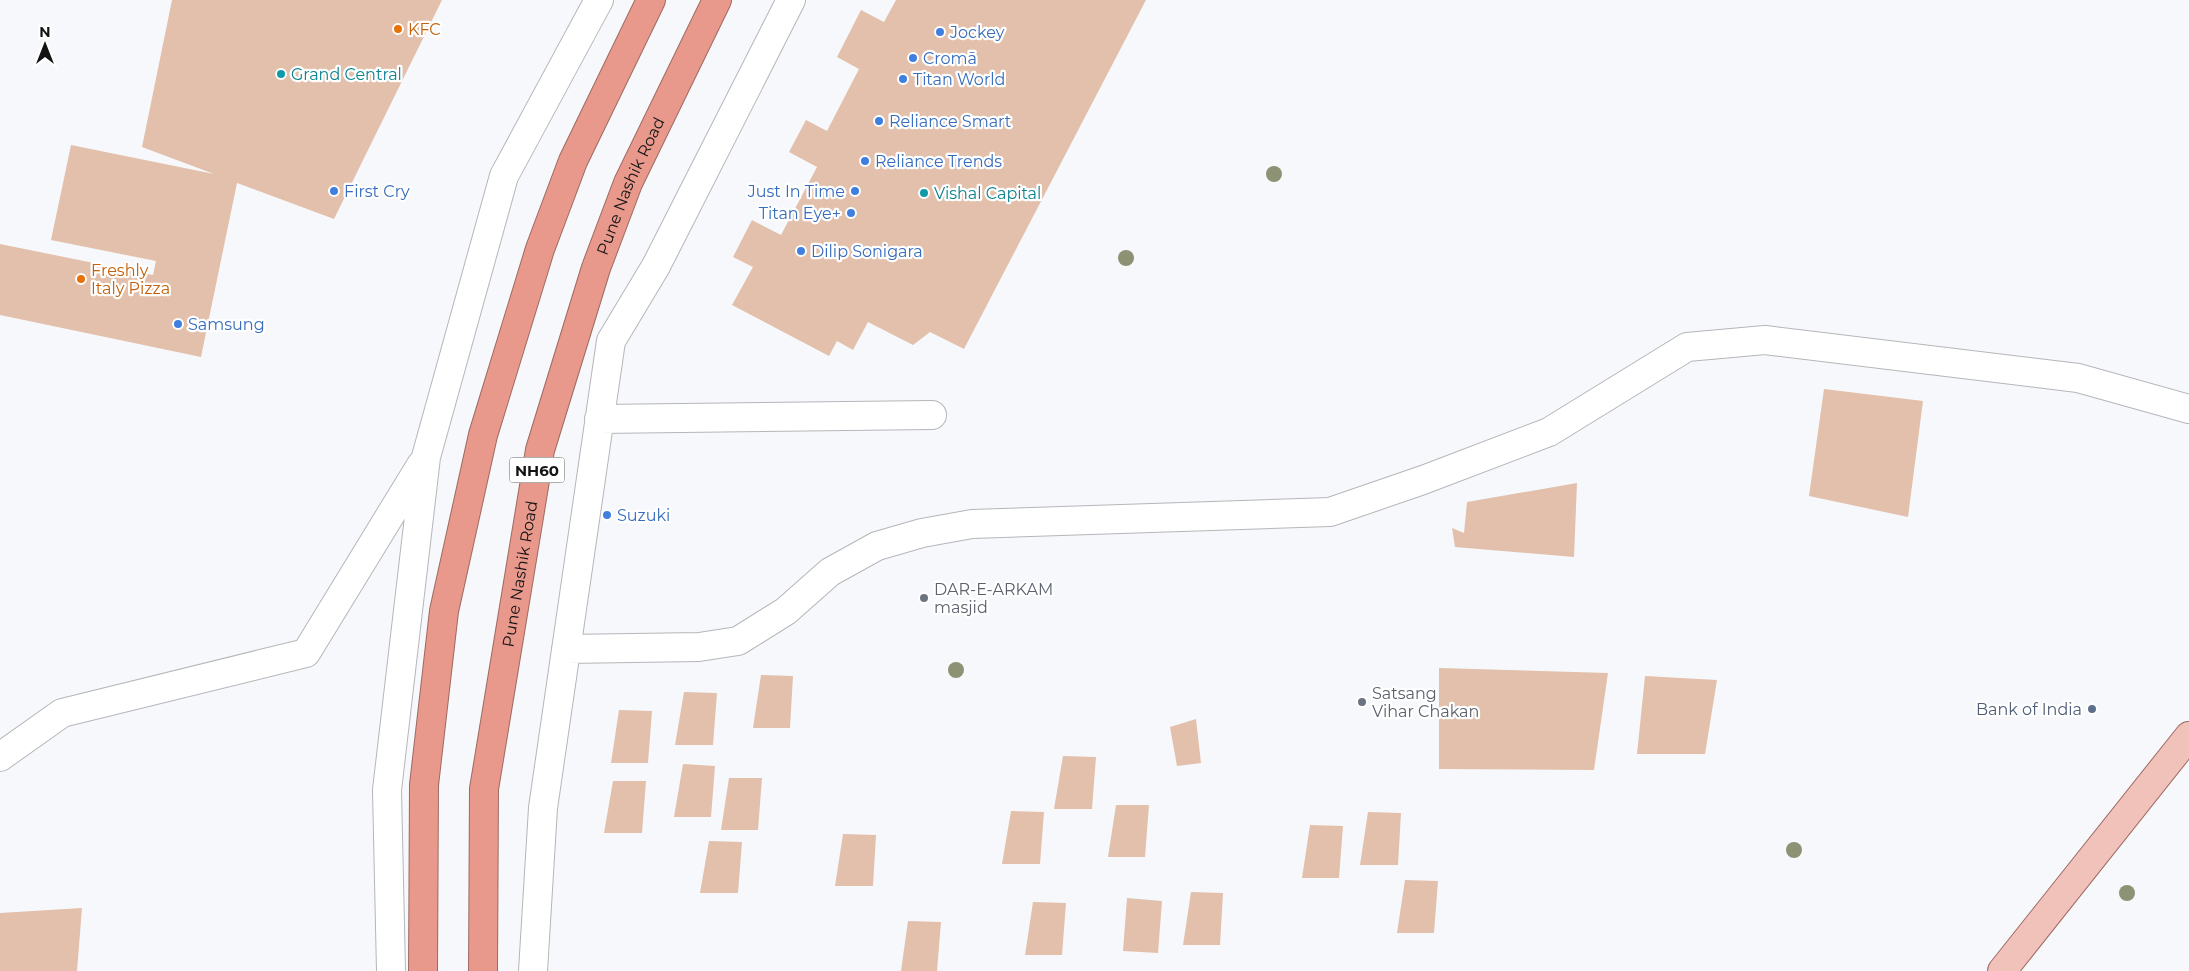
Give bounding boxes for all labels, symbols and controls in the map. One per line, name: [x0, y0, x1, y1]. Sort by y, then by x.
north arrow: [20, 20, 70, 70]
place label: KFC: [408, 20, 441, 39]
text: N: [39, 23, 51, 41]
marker: KFC: [392, 23, 404, 35]
place label: Jockey: [949, 23, 1005, 42]
marker: Jockey: [934, 26, 946, 38]
place label: Cromā: [923, 49, 977, 68]
marker: Cromā: [907, 52, 919, 64]
place label: Grand Central: [291, 65, 402, 84]
marker: Grand Central: [275, 68, 287, 80]
place label: Titan World: [913, 70, 1005, 89]
marker: Titan World: [897, 73, 909, 85]
place label: Reliance Smart: [889, 112, 1012, 131]
street label: Pune Nashik Road: [592, 114, 668, 257]
marker: Reliance Smart: [873, 115, 885, 127]
place label: Reliance Trends: [875, 152, 1002, 171]
marker: Reliance Trends: [859, 155, 871, 167]
place label: First Cry: [344, 182, 410, 201]
place label: Just In Time: [747, 182, 845, 201]
place label: Vishal Capital: [934, 184, 1041, 203]
marker: First Cry: [328, 185, 340, 197]
marker: Just In Time: [849, 185, 861, 197]
marker: Vishal Capital: [918, 187, 930, 199]
place label: Titan Eye+: [759, 204, 841, 223]
marker: Titan Eye+: [845, 207, 857, 219]
place label: Dilip Sonigara: [811, 242, 923, 261]
marker: Dilip Sonigara: [795, 245, 807, 257]
place label: Freshly Italy Pizza: [91, 261, 170, 298]
marker: Freshly Italy Pizza: [75, 273, 87, 285]
place label: Samsung: [188, 315, 265, 334]
marker: Samsung: [172, 318, 184, 330]
road number: NH60: [510, 458, 564, 482]
street label: Pune Nashik Road: [498, 499, 541, 648]
place label: Suzuki: [617, 506, 670, 525]
marker: Suzuki: [601, 509, 613, 521]
place label: DAR-E-ARKAM masjid: [934, 580, 1053, 617]
marker: DAR-E-ARKAM masjid: [918, 592, 930, 604]
place label: Satsang Vihar Chakan: [1372, 684, 1479, 721]
marker: Satsang Vihar Chakan: [1356, 696, 1368, 708]
place label: Bank of India: [1976, 700, 2082, 719]
marker: Bank of India: [2086, 703, 2098, 715]

